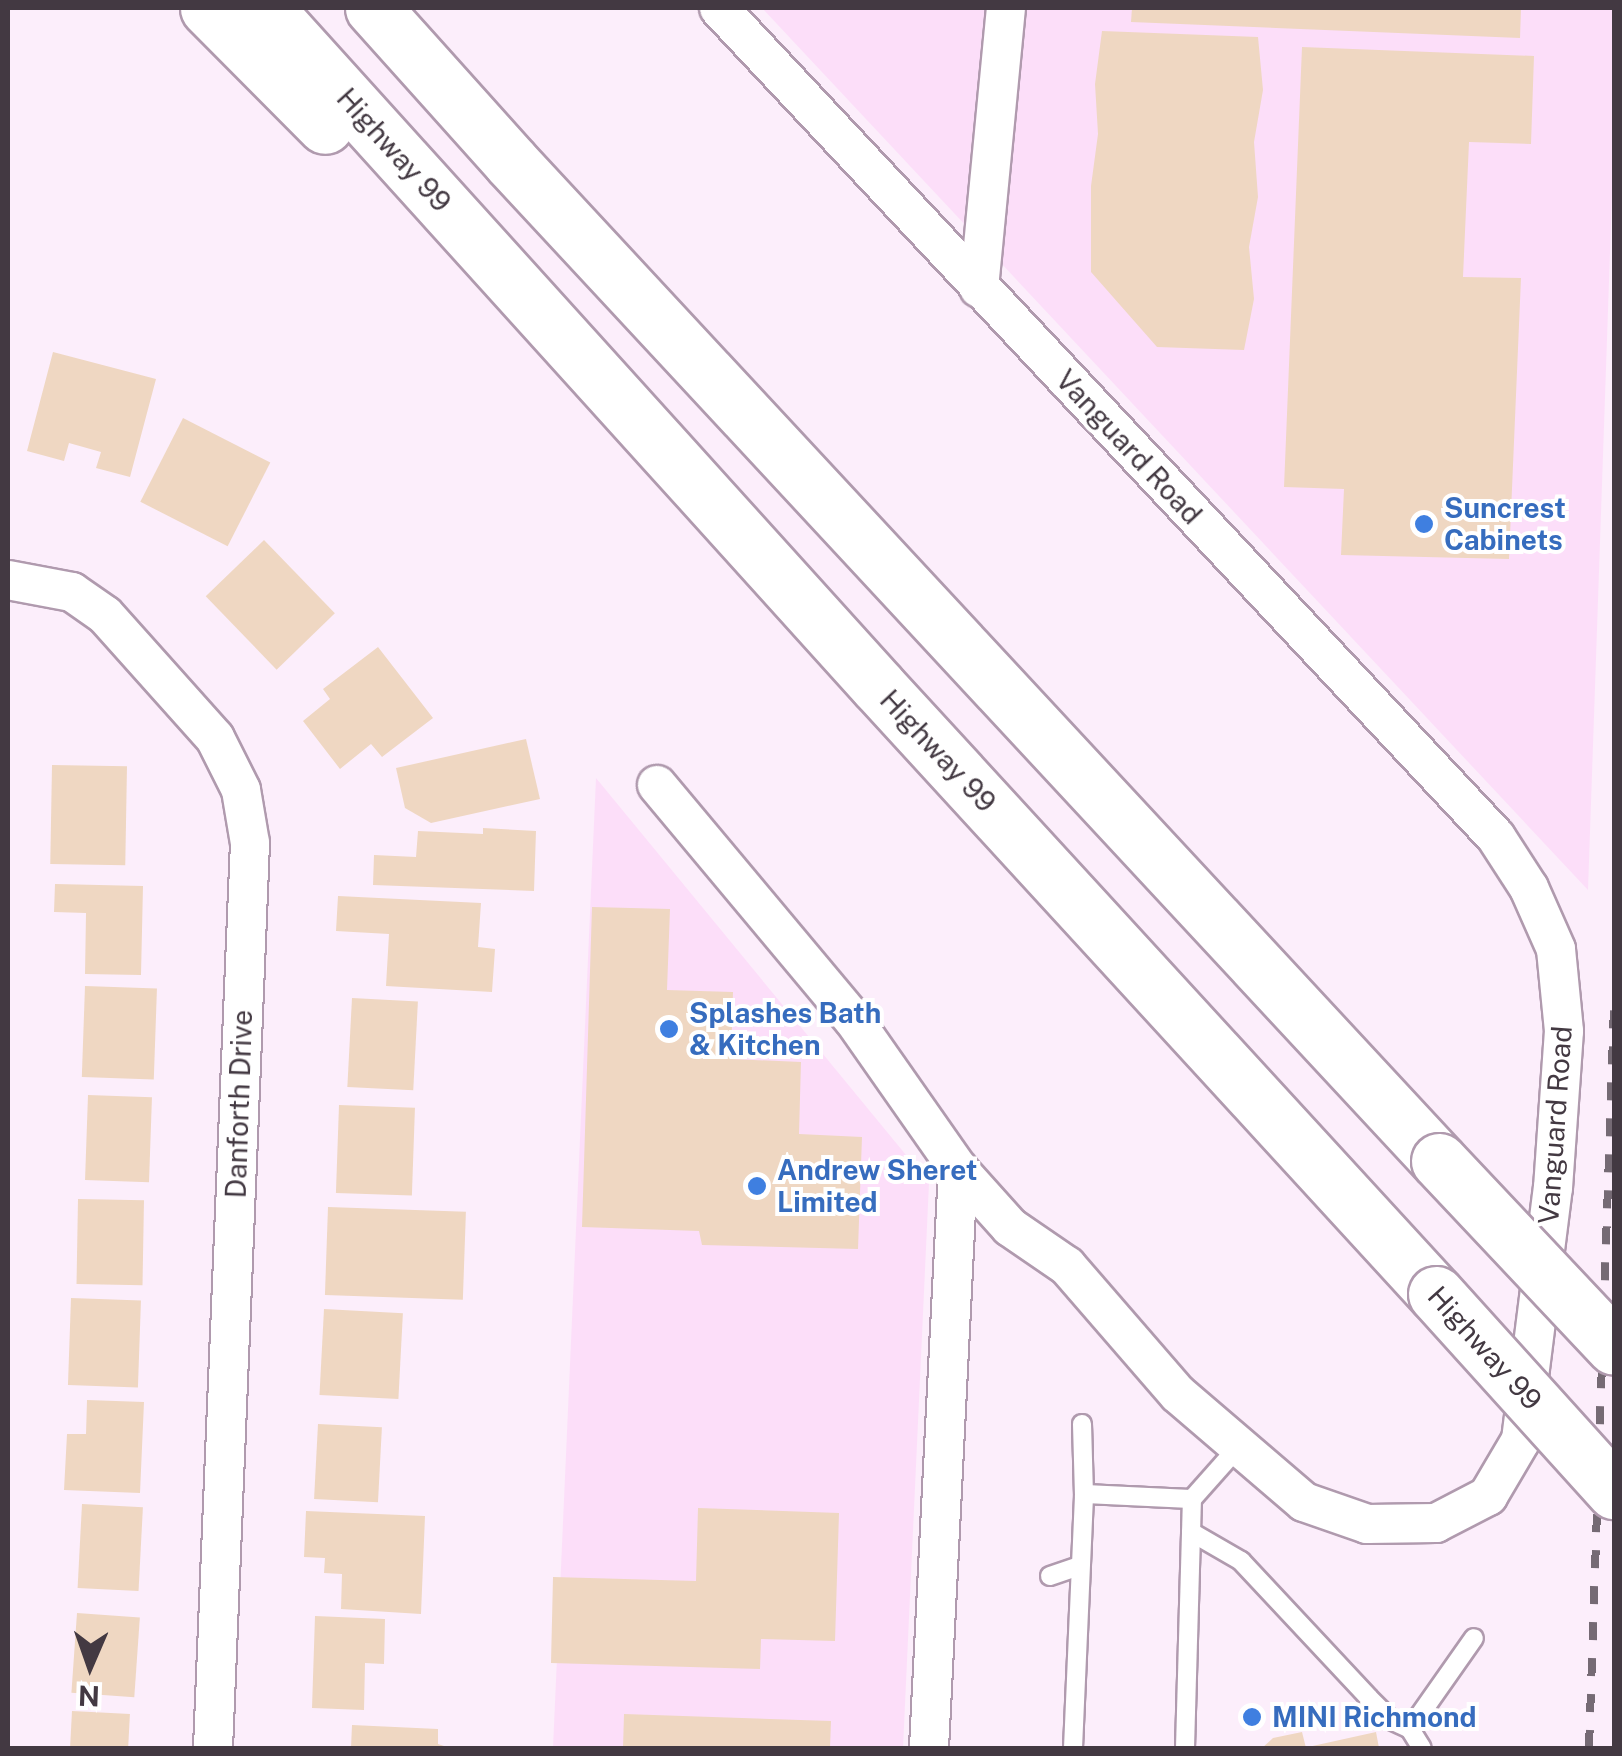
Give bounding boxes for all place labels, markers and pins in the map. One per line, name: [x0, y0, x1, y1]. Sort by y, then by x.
place label: Suncrest Cabinets: [1444, 491, 1566, 557]
marker: Suncrest Cabinets: [1413, 513, 1435, 535]
place label: Splashes Bath & Kitchen: [689, 996, 881, 1062]
marker: Splashes Bath & Kitchen: [658, 1018, 680, 1040]
place label: Andrew Sheret Limited: [777, 1153, 978, 1219]
marker: Andrew Sheret Limited: [746, 1175, 768, 1197]
place label: MINI Richmond: [1272, 1700, 1477, 1734]
marker: MINI Richmond: [1241, 1706, 1263, 1728]

